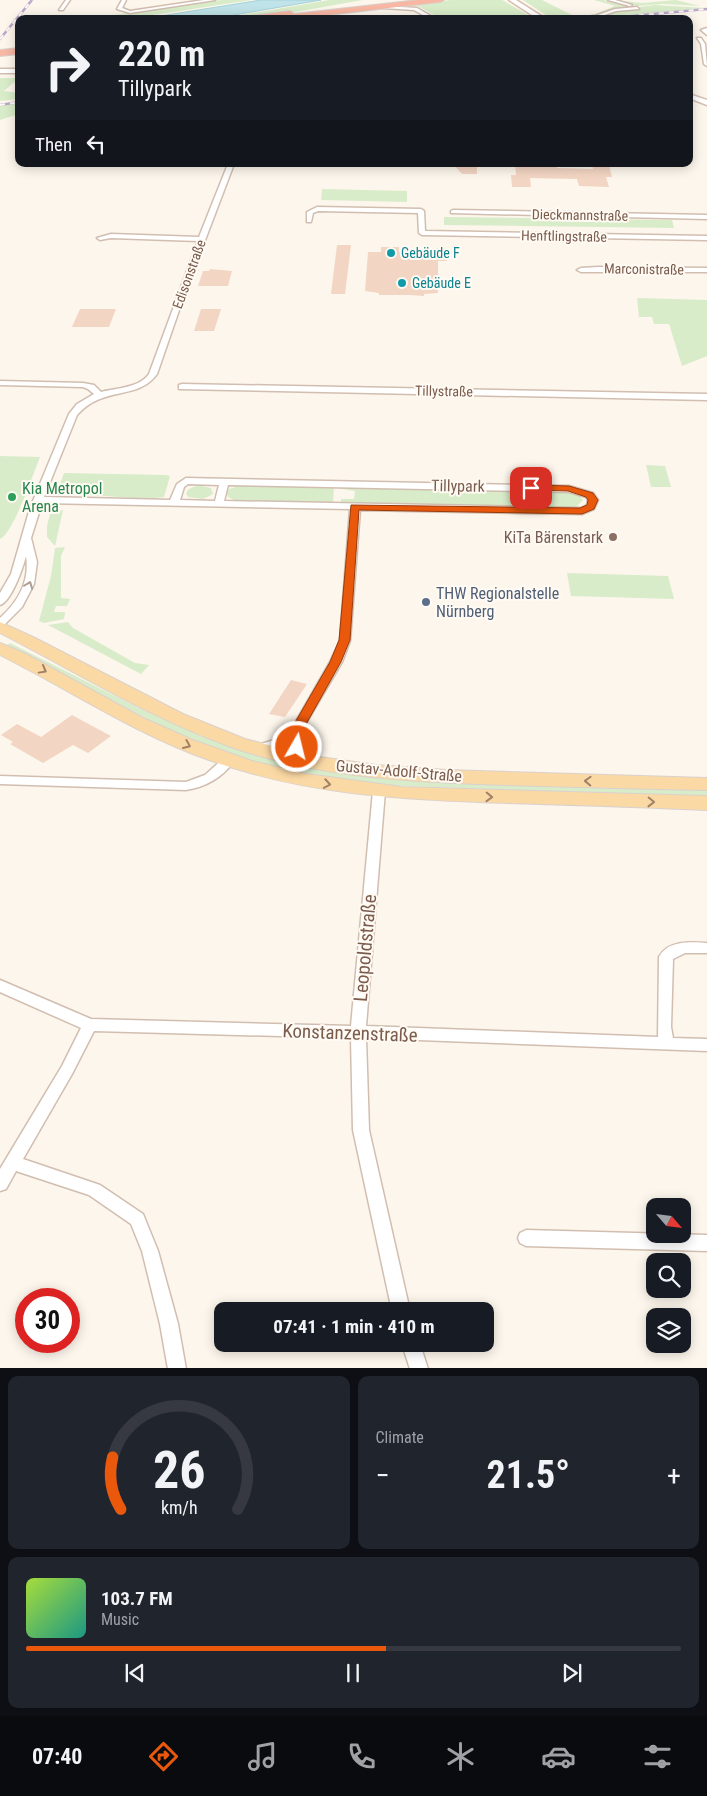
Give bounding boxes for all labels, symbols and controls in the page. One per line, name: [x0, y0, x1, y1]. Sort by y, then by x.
text: 220 m: [118, 34, 205, 75]
icon: right: [35, 35, 100, 100]
text: Tillypark: [118, 76, 192, 101]
icon: left: [82, 130, 110, 158]
text: Then: [35, 133, 72, 156]
street label: Dieckmannstraße: [532, 206, 629, 224]
street label: Henftlingstraße: [521, 227, 607, 245]
street label: Edisonstraße: [169, 237, 209, 311]
place label: Gebäude F: [401, 245, 460, 261]
marker: Gebäude F: [385, 247, 397, 259]
street label: Marconistraße: [604, 260, 685, 278]
place label: Gebäude E: [412, 275, 471, 291]
marker: Gebäude E: [396, 277, 408, 289]
street label: Tillystraße: [415, 382, 473, 400]
pin: [510, 467, 552, 509]
icon: arrive: [517, 474, 545, 502]
street label: Tillypark: [431, 476, 486, 496]
place label: Kia Metropol Arena: [22, 479, 102, 516]
marker: Kia Metropol Arena: [6, 491, 18, 503]
place label: KiTa Bärenstark: [504, 528, 604, 547]
marker: KiTa Bärenstark: [607, 531, 619, 543]
one-way arrow: [23, 581, 33, 589]
place label: THW Regionalstelle Nürnberg: [436, 584, 559, 621]
marker: THW Regionalstelle Nürnberg: [420, 596, 432, 608]
one-way arrow: [38, 664, 47, 674]
position arrow: [270, 720, 322, 772]
one-way arrow: [182, 739, 191, 749]
street label: Gustav-Adolf-Straße: [335, 756, 463, 786]
one-way arrow: [584, 776, 592, 786]
one-way arrow: [323, 779, 331, 789]
one-way arrow: [485, 792, 493, 803]
one-way arrow: [648, 797, 656, 807]
street label: Leopoldstraße: [349, 893, 381, 1003]
street label: Konstanzenstraße: [282, 1019, 418, 1047]
north arrow: [646, 1198, 691, 1242]
map controls: [646, 1198, 691, 1353]
button: search: [646, 1253, 691, 1298]
speed limit sign: 30: [15, 1288, 80, 1353]
button: layers: [646, 1308, 691, 1353]
text: 07:41 · 1 min · 410 m: [273, 1315, 435, 1338]
text: Climate: [376, 1428, 424, 1447]
text: 26: [152, 1440, 205, 1501]
text: 21.5°: [487, 1453, 570, 1497]
text: −: [376, 1459, 390, 1492]
text: +: [667, 1459, 681, 1492]
text: km/h: [160, 1497, 197, 1518]
text: 103.7 FM: [101, 1587, 173, 1610]
text: Music: [101, 1610, 139, 1629]
icon: previous: [121, 1659, 149, 1687]
icon: pause: [339, 1659, 367, 1687]
icon: next: [558, 1659, 586, 1687]
icon: directions: [146, 1739, 181, 1774]
icon: music: [245, 1739, 280, 1774]
icon: phone: [344, 1739, 379, 1774]
icon: climate: [443, 1739, 478, 1774]
icon: car: [541, 1739, 576, 1774]
icon: filters: [640, 1739, 675, 1774]
text: 07:40: [32, 1744, 82, 1769]

